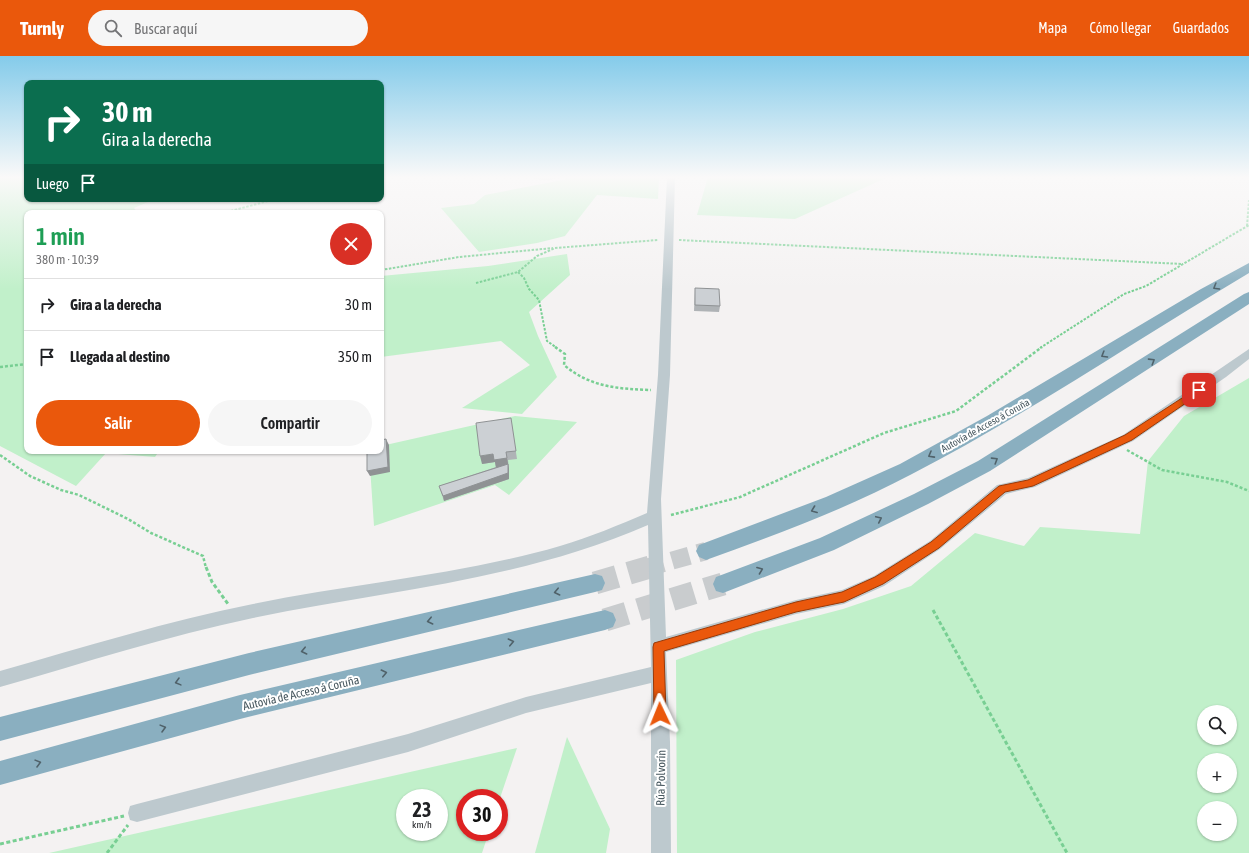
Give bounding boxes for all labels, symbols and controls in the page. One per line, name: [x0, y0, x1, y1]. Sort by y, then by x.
search box: [88, 10, 368, 46]
text: Turnly: [20, 17, 64, 39]
icon: search: [102, 17, 124, 39]
text: Buscar aquí: [134, 20, 198, 37]
text: Mapa: [1038, 20, 1067, 36]
text: Cómo llegar: [1089, 20, 1151, 36]
text: Guardados: [1173, 20, 1229, 36]
icon: right: [36, 96, 88, 148]
text: 30 m: [102, 96, 152, 128]
text: Gira a la derecha: [102, 129, 212, 150]
icon: arrive: [77, 172, 99, 194]
text: Luego: [36, 175, 69, 192]
text: 1 min: [36, 223, 85, 250]
button: close: [330, 223, 372, 265]
text: 380 m · 10:39: [36, 252, 99, 267]
one-way arrow: [1213, 282, 1220, 290]
icon: right: [36, 294, 58, 316]
text: Gira a la derecha: [70, 296, 161, 313]
text: 30 m: [345, 296, 372, 313]
icon: arrive: [36, 346, 58, 368]
text: Llegada al destino: [70, 348, 170, 365]
text: 350 m: [338, 348, 372, 365]
one-way arrow: [1102, 350, 1109, 357]
one-way arrow: [1148, 358, 1155, 365]
pin: [1182, 373, 1216, 407]
icon: arrive: [1188, 379, 1210, 401]
street label: Autovía de Acceso á Coruña: [939, 396, 1032, 454]
button: Salir: [36, 400, 200, 446]
button: Compartir: [208, 400, 372, 446]
one-way arrow: [928, 450, 936, 457]
one-way arrow: [991, 457, 998, 464]
one-way arrow: [810, 506, 817, 514]
one-way arrow: [875, 516, 882, 524]
one-way arrow: [756, 567, 763, 575]
one-way arrow: [554, 587, 560, 595]
one-way arrow: [427, 617, 434, 625]
one-way arrow: [507, 639, 514, 647]
one-way arrow: [301, 646, 307, 654]
one-way arrow: [381, 669, 387, 677]
street label: Autovía de Acceso á Coruña: [241, 673, 361, 713]
one-way arrow: [174, 678, 181, 686]
position arrow: [639, 693, 681, 735]
map controls: [1197, 705, 1237, 841]
button: search: [1197, 705, 1237, 745]
one-way arrow: [160, 725, 166, 733]
street label: Rúa Polvorín: [654, 750, 668, 806]
button: +: [1197, 753, 1237, 793]
one-way arrow: [34, 759, 41, 768]
speed limit sign: 30: [456, 789, 508, 841]
text: 23: [413, 798, 431, 821]
button: −: [1197, 801, 1237, 841]
text: km/h: [412, 819, 432, 830]

